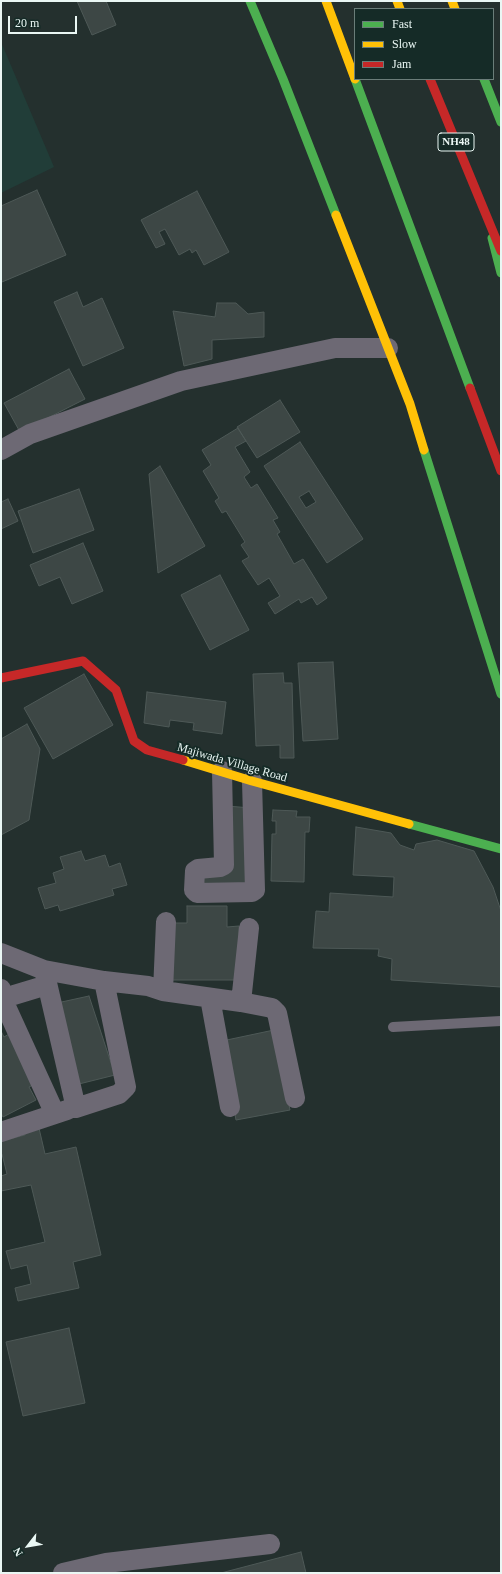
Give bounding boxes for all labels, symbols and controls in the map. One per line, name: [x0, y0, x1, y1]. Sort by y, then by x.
scale bar: [10, 8, 79, 34]
legend: [354, 8, 494, 80]
text: 20 m: [15, 16, 39, 30]
text: Fast: [392, 17, 412, 31]
text: Slow: [392, 37, 417, 51]
text: Jam: [392, 57, 411, 71]
road number: NH48: [438, 133, 474, 151]
street label: Majiwada Village Road: [175, 740, 289, 786]
north arrow: [8, 1526, 48, 1566]
text: N: [11, 1546, 25, 1559]

